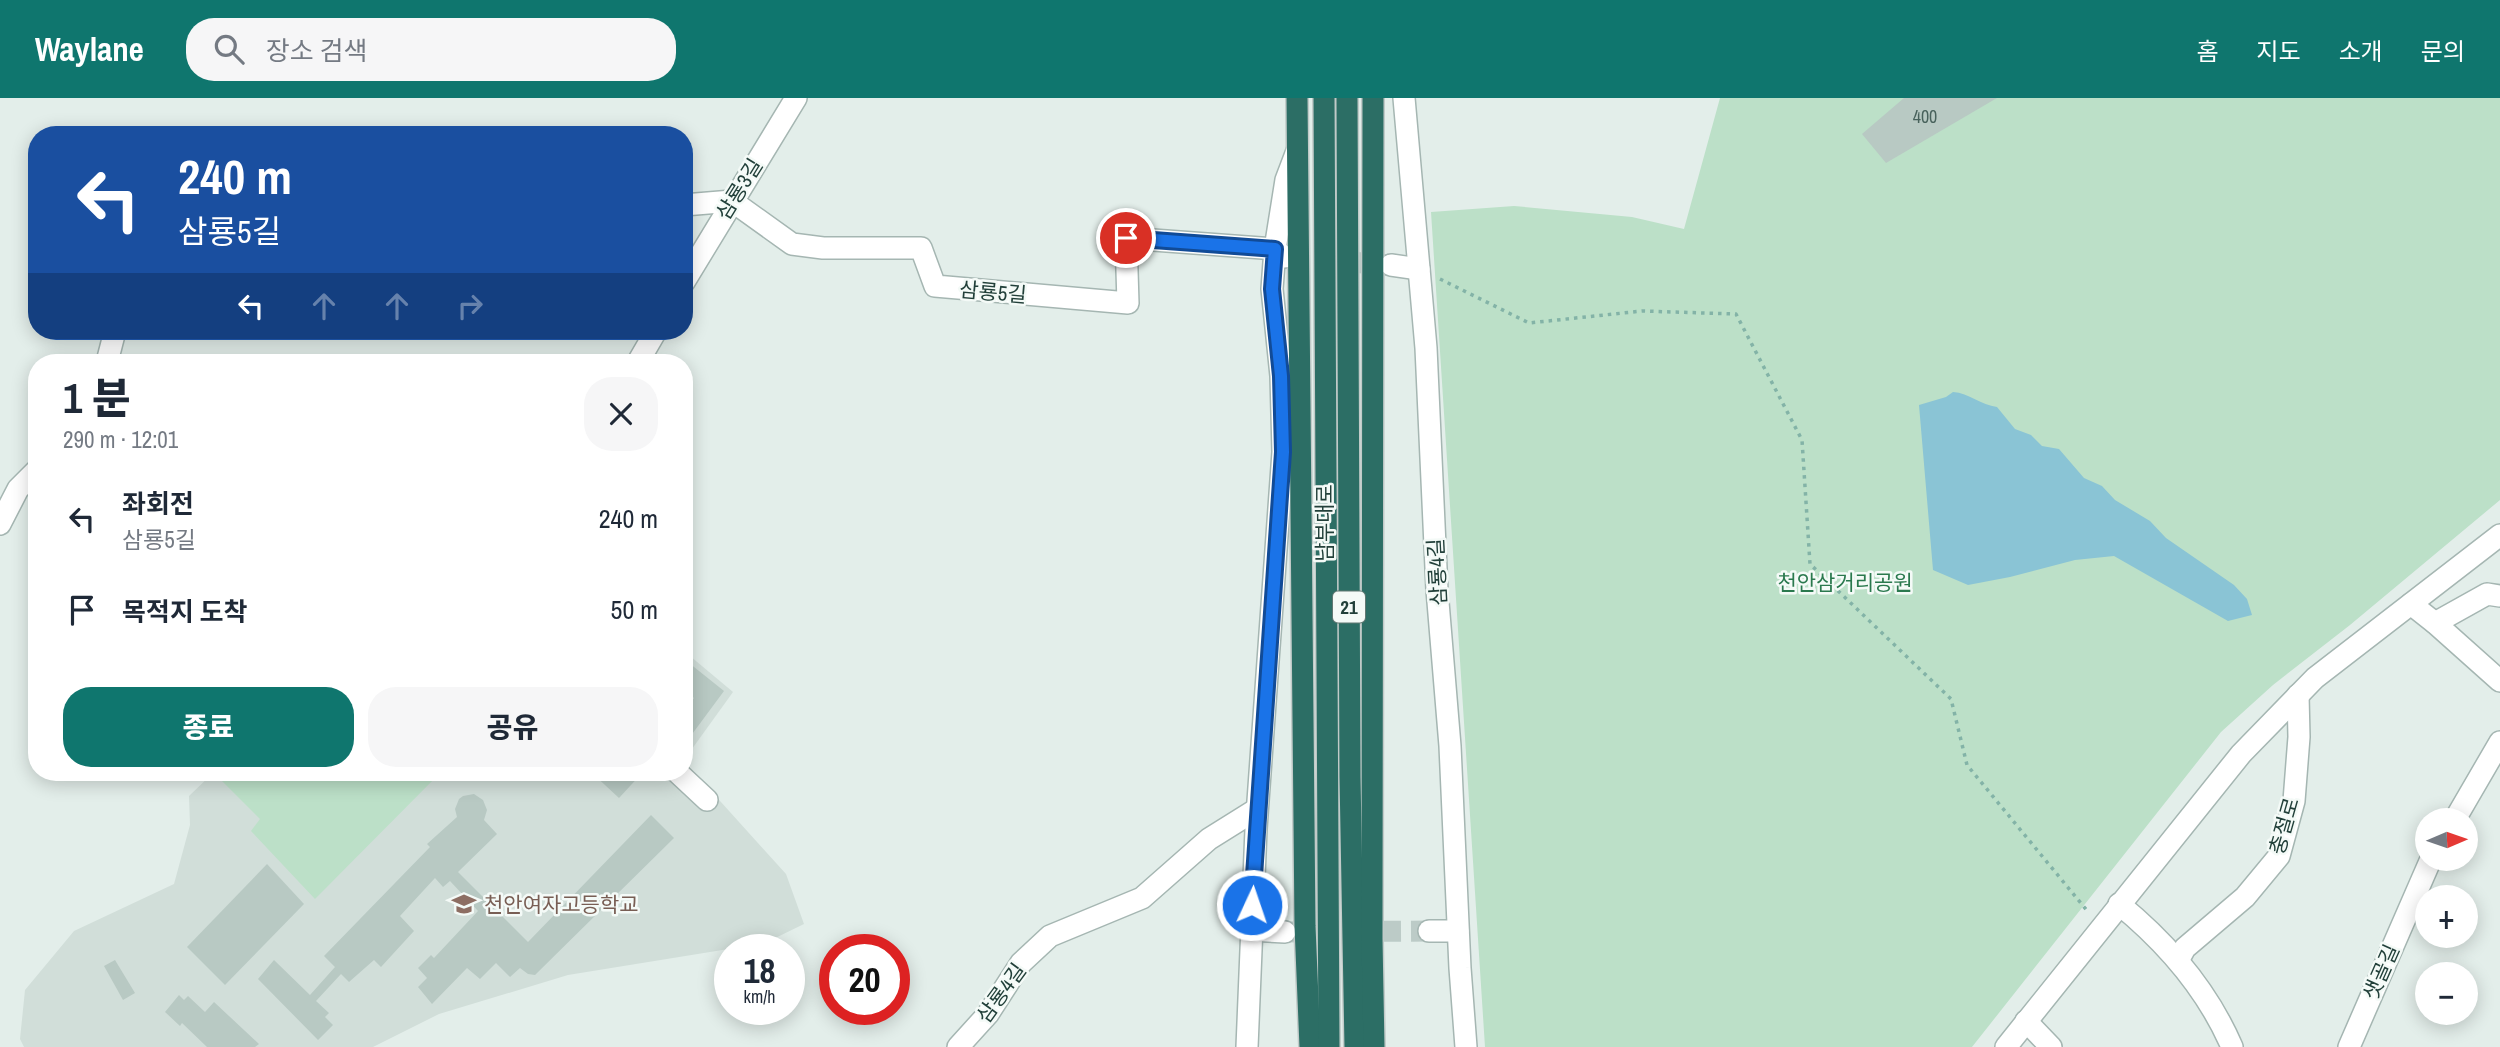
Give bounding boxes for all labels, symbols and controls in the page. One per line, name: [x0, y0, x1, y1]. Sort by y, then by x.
search box: [186, 18, 676, 81]
text: Waylane: [35, 27, 144, 71]
icon: search: [210, 30, 248, 68]
text: 장소 검색: [266, 33, 367, 68]
text: 홈: [2196, 35, 2218, 67]
text: 지도: [2256, 35, 2301, 67]
text: 소개: [2339, 35, 2383, 67]
text: 문의: [2421, 35, 2465, 67]
house number: 400: [1913, 104, 1937, 129]
text: 240 m: [178, 143, 292, 209]
street label: 삼룡3길: [709, 153, 769, 225]
icon: left: [63, 154, 154, 245]
pin: [1096, 208, 1156, 268]
text: 삼룡5길: [178, 210, 281, 253]
icon: arrive: [1107, 219, 1145, 257]
street label: 삼룡5길: [958, 275, 1028, 309]
icon: left: [232, 287, 270, 325]
icon: ahead: [305, 287, 343, 325]
icon: ahead: [378, 287, 416, 325]
icon: right: [451, 287, 489, 325]
text: 1 분: [63, 370, 130, 426]
button: close: [584, 377, 658, 451]
text: 290 m · 12:01: [63, 424, 178, 455]
street label: 남부대로: [1310, 484, 1339, 562]
text: 좌회전: [122, 486, 194, 521]
icon: left: [63, 500, 101, 538]
text: 240 m: [599, 501, 658, 536]
text: 삼룡5길: [122, 524, 196, 555]
street label: 삼룡4길: [1421, 538, 1453, 606]
park label: 천안삼거리공원: [1777, 568, 1913, 597]
icon: arrive: [63, 591, 101, 629]
text: 50 m: [611, 592, 658, 627]
road number: 21: [1333, 592, 1365, 622]
text: 목적지 도착: [122, 594, 248, 629]
button: 종료: [63, 687, 354, 767]
button: 공유: [368, 687, 658, 767]
street label: 충절로: [2262, 794, 2306, 858]
north arrow: [2415, 808, 2478, 872]
map controls: [2415, 808, 2478, 1025]
position arrow: [1215, 868, 1289, 942]
button: +: [2415, 885, 2478, 948]
school or university icon: 천안여자고등학교: [450, 890, 478, 918]
place label: 천안여자고등학교: [484, 890, 639, 919]
speed limit sign: 20: [819, 934, 910, 1025]
street label: 샛골길: [2356, 940, 2406, 1004]
text: 18: [744, 947, 775, 994]
street label: 삼룡4길: [969, 957, 1033, 1029]
button: −: [2415, 962, 2478, 1025]
text: km/h: [744, 984, 776, 1009]

